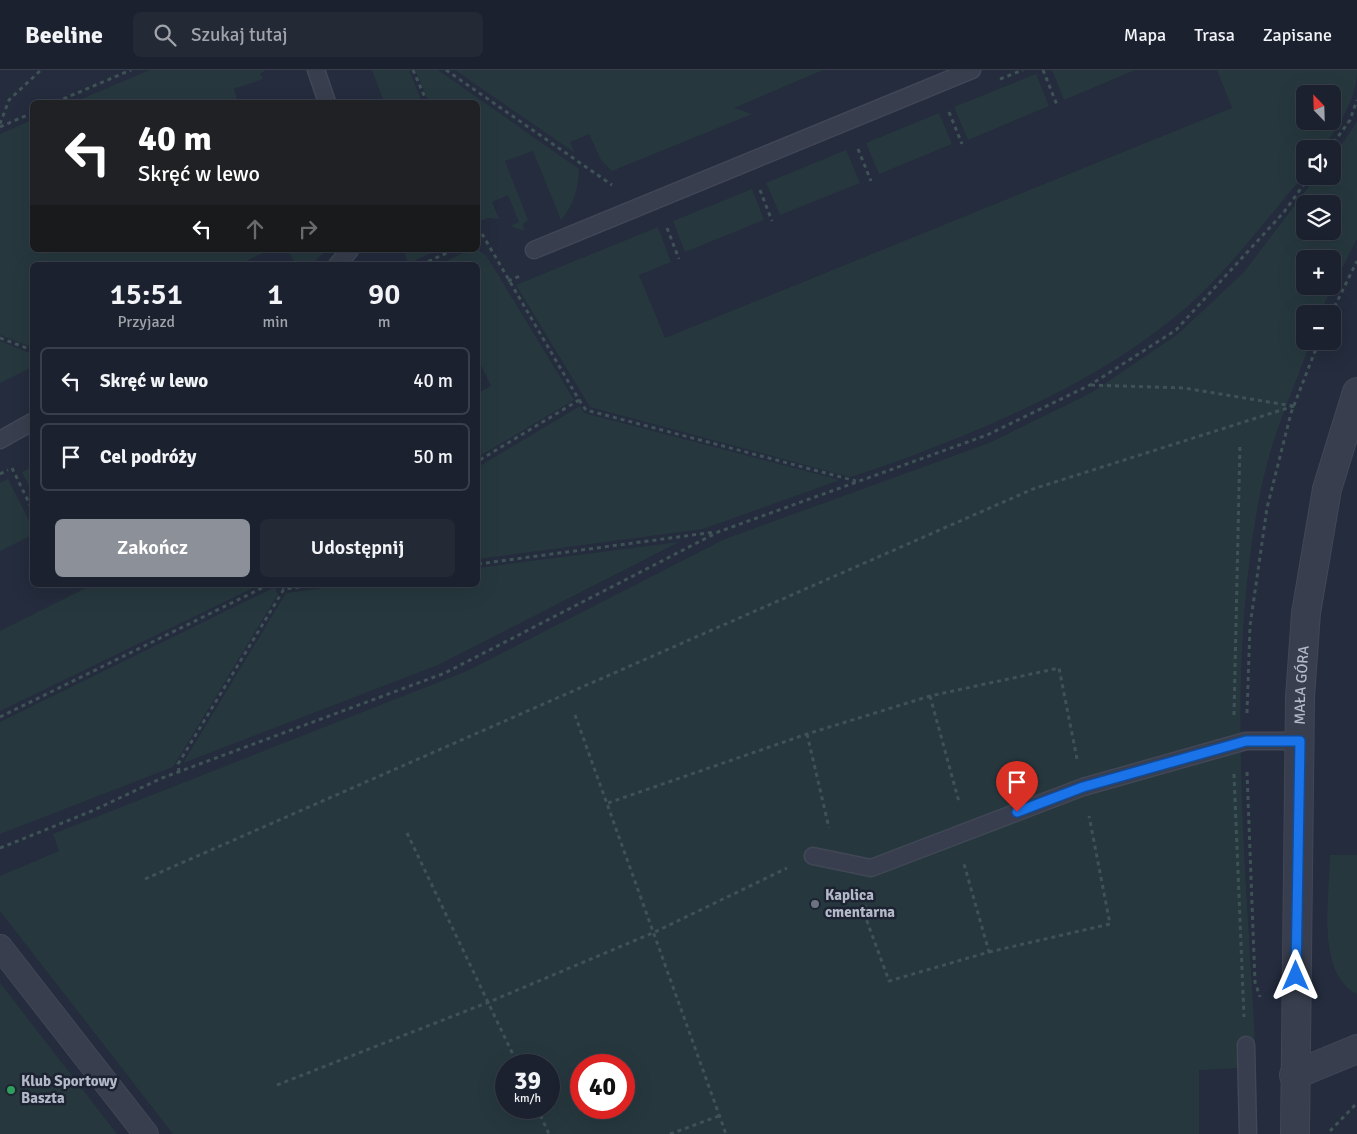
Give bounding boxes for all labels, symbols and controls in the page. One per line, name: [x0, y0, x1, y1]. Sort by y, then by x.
search box: [133, 12, 483, 57]
text: Beeline: [25, 20, 103, 50]
icon: search: [151, 21, 179, 49]
text: Szukaj tutaj: [191, 23, 288, 47]
text: Mapa: [1124, 24, 1166, 46]
text: Trasa: [1194, 24, 1235, 46]
text: Zapisane: [1263, 24, 1332, 46]
north arrow: [1296, 85, 1341, 130]
map controls: [1296, 85, 1341, 350]
text: 40 m: [138, 117, 212, 160]
icon: left: [55, 120, 120, 185]
button: sound: [1296, 140, 1341, 185]
text: Skręć w lewo: [138, 160, 260, 187]
button: layers: [1296, 195, 1341, 240]
icon: left: [188, 215, 216, 243]
icon: ahead: [241, 215, 269, 243]
icon: right: [294, 215, 322, 243]
button: +: [1296, 250, 1341, 295]
text: 15:51: [110, 276, 183, 313]
text: 1: [267, 276, 284, 313]
text: 90: [368, 276, 400, 313]
button: −: [1296, 305, 1341, 350]
text: Przyjazd: [117, 312, 175, 332]
text: min: [263, 312, 288, 332]
text: m: [378, 312, 391, 332]
icon: left: [57, 367, 85, 395]
text: Skręć w lewo: [100, 369, 208, 393]
text: 40 m: [413, 369, 453, 393]
icon: arrive: [57, 443, 85, 471]
text: Cel podróży: [100, 445, 196, 469]
text: 50 m: [413, 445, 453, 469]
button: Zakończ: [55, 519, 250, 577]
button: Udostępnij: [260, 519, 455, 577]
street label: MAŁA GÓRA: [1291, 645, 1313, 725]
pin: [996, 761, 1038, 812]
icon: arrive: [1003, 768, 1031, 796]
place label: Kaplica cmentarna: [825, 886, 895, 921]
marker: Kaplica cmentarna: [809, 898, 821, 910]
position arrow: [1269, 949, 1321, 1001]
speed limit sign: 40: [570, 1054, 635, 1119]
text: 39: [514, 1065, 541, 1096]
place label: Klub Sportowy Baszta: [21, 1072, 118, 1107]
marker: Klub Sportowy Baszta: [5, 1084, 17, 1096]
text: km/h: [514, 1091, 541, 1106]

